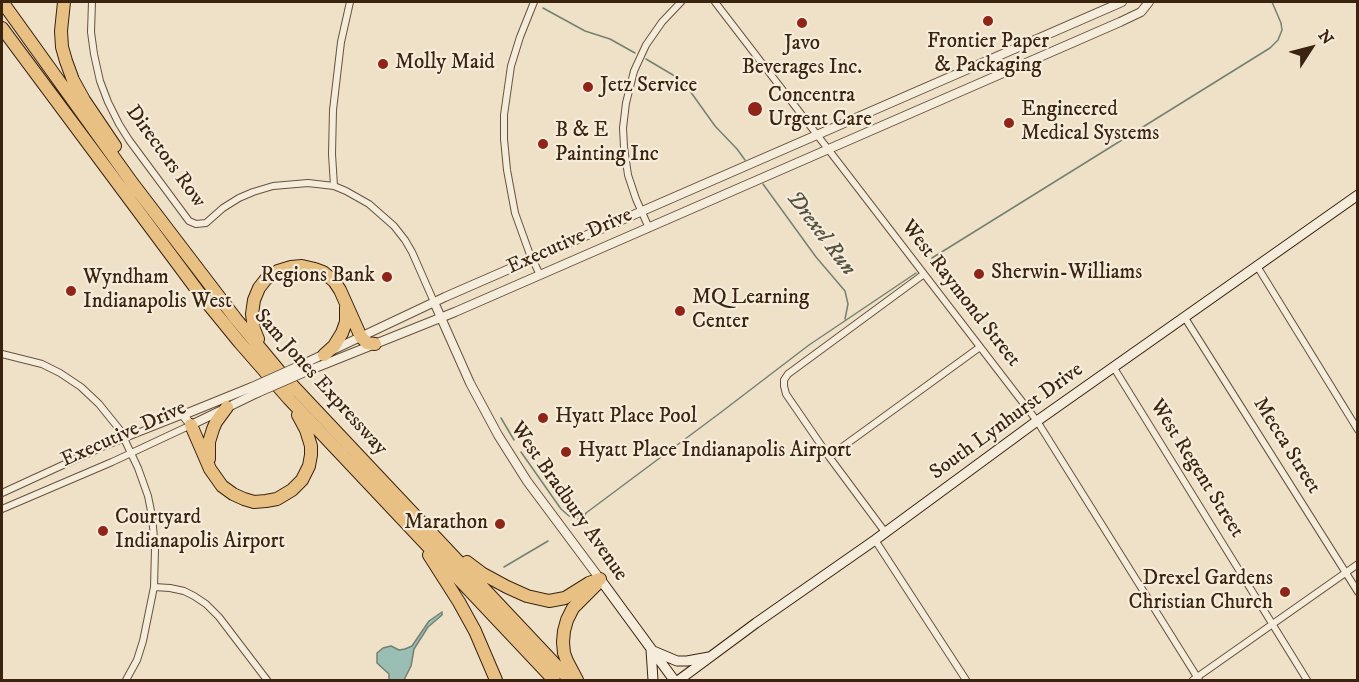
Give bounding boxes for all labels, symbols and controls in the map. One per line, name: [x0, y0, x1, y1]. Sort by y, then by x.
marker: Frontier Paper & Packaging: [981, 14, 995, 28]
marker: Javo Beverages Inc.: [795, 16, 809, 30]
north arrow: [1281, 18, 1341, 78]
text: N: [1314, 26, 1338, 49]
place label: Frontier Paper & Packaging: [927, 30, 1049, 80]
place label: Javo Beverages Inc.: [742, 32, 862, 82]
place label: Molly Maid: [395, 51, 495, 77]
marker: Molly Maid: [376, 57, 390, 71]
place label: Jetz Service: [600, 74, 697, 100]
marker: Jetz Service: [581, 80, 595, 94]
place label: Concentra Urgent Care: [768, 84, 872, 134]
place label: Engineered Medical Systems: [1021, 98, 1159, 148]
marker: Concentra Urgent Care: [746, 100, 764, 118]
street label: Directors Row: [119, 101, 211, 213]
marker: Engineered Medical Systems: [1002, 116, 1016, 130]
place label: B & E Painting Inc: [555, 119, 659, 169]
marker: B & E Painting Inc: [536, 137, 550, 151]
water label: Drexel Run: [780, 186, 860, 282]
street label: Executive Drive: [504, 203, 636, 281]
street label: West Raymond Street: [895, 216, 1025, 372]
place label: Sherwin-Williams: [991, 261, 1142, 287]
place label: Regions Bank: [261, 264, 375, 290]
place label: Wyndham Indianapolis West: [83, 266, 232, 316]
marker: Sherwin-Williams: [972, 267, 986, 281]
marker: Regions Bank: [380, 270, 394, 284]
marker: Wyndham Indianapolis West: [64, 284, 78, 298]
place label: MQ Learning Center: [692, 286, 809, 336]
marker: MQ Learning Center: [673, 304, 687, 318]
street label: Sam Jones Expressway: [248, 305, 392, 461]
street label: South Lynhurst Drive: [925, 358, 1089, 486]
street label: Mecca Street: [1246, 393, 1326, 499]
street label: West Regent Street: [1143, 395, 1249, 543]
street label: Executive Drive: [58, 396, 190, 474]
place label: Hyatt Place Pool: [555, 405, 697, 431]
marker: Hyatt Place Pool: [536, 411, 550, 425]
street label: West Bradbury Avenue: [504, 418, 632, 586]
place label: Hyatt Place Indianapolis Airport: [578, 439, 852, 465]
marker: Hyatt Place Indianapolis Airport: [559, 445, 573, 459]
place label: Courtyard Indianapolis Airport: [115, 506, 285, 556]
place label: Marathon: [404, 511, 488, 537]
marker: Marathon: [493, 517, 507, 531]
marker: Courtyard Indianapolis Airport: [96, 524, 110, 538]
place label: Drexel Gardens Christian Church: [1128, 567, 1273, 617]
marker: Drexel Gardens Christian Church: [1278, 585, 1292, 599]

